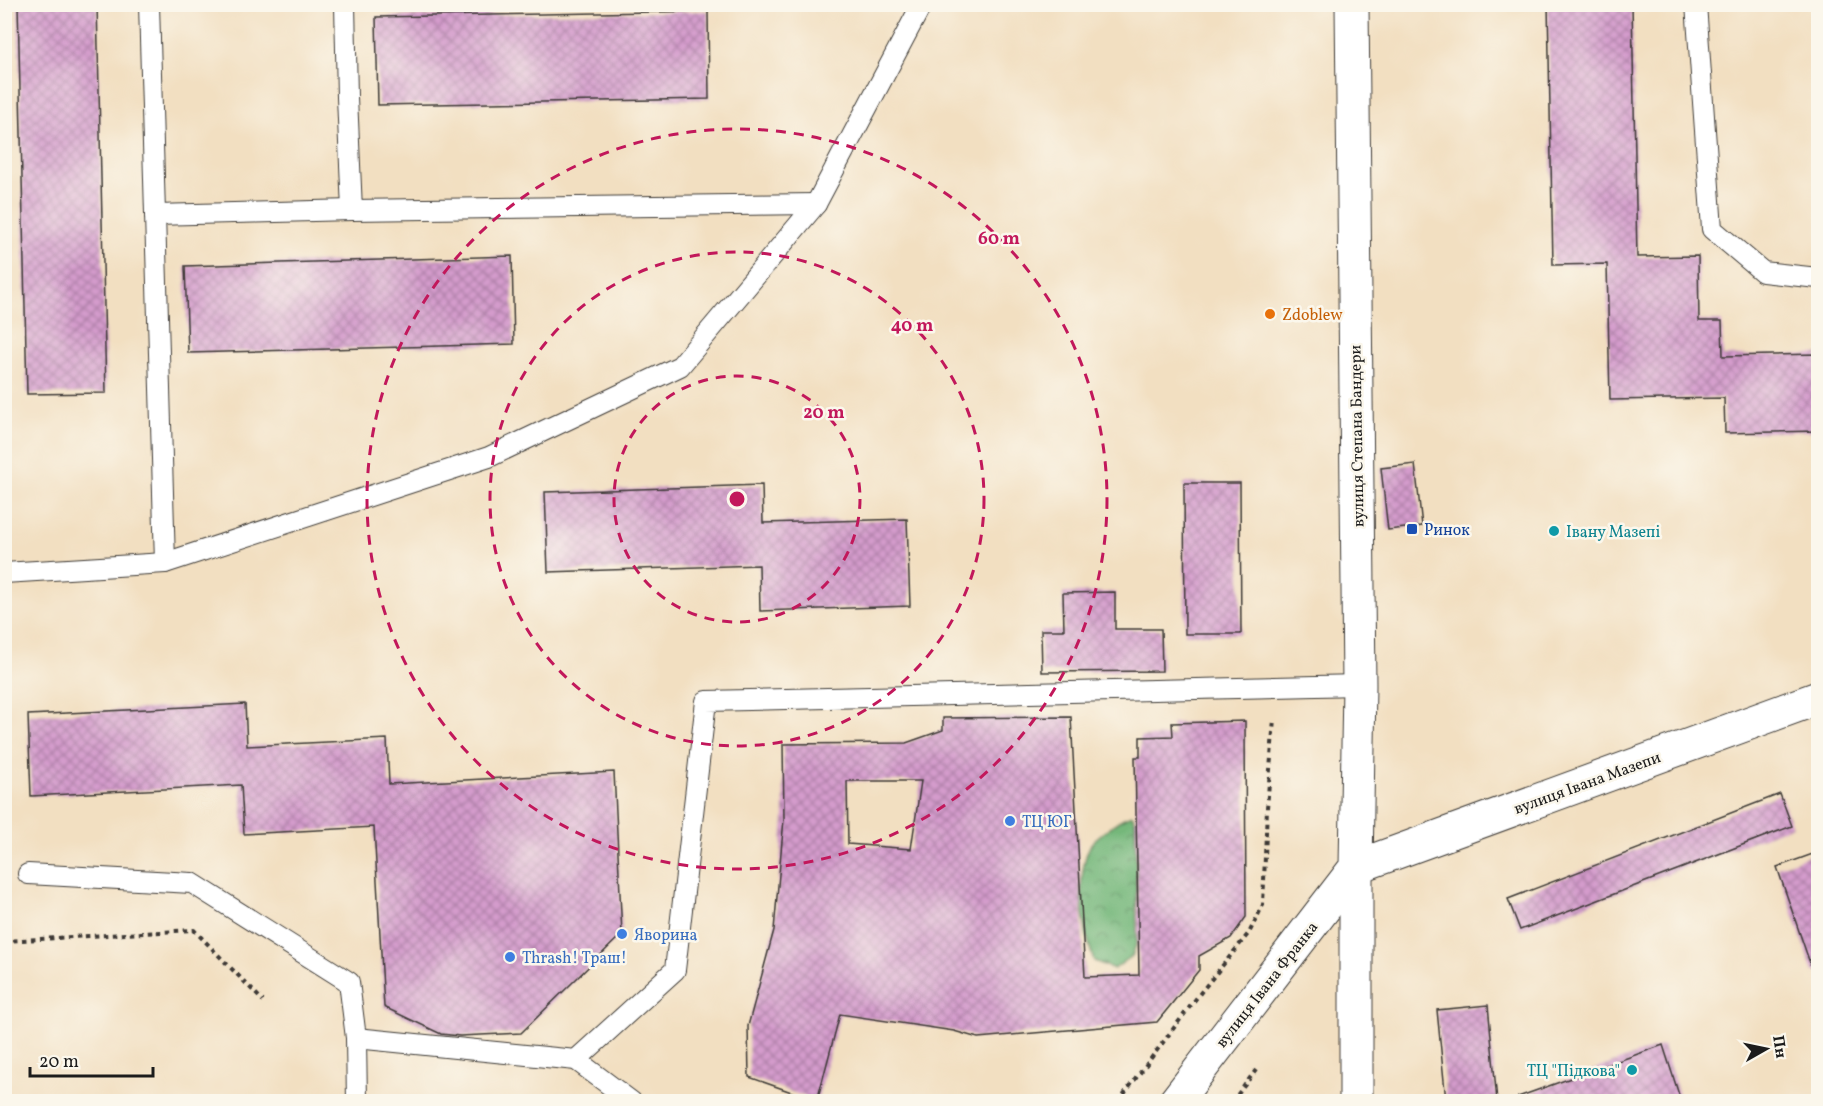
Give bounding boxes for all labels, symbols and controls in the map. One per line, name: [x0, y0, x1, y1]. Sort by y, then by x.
text: 60 m: [978, 227, 1020, 252]
place label: Zdoblew: [1282, 305, 1343, 327]
marker: Zdoblew: [1263, 307, 1277, 321]
text: 40 m: [891, 314, 933, 339]
street label: вулиця Степана Бандери: [1345, 344, 1371, 527]
text: 20 m: [803, 401, 845, 426]
centre of rings: [727, 489, 747, 509]
place label: Ринок: [1424, 520, 1470, 542]
marker: Ринок: [1405, 522, 1419, 536]
place label: Івану Мазепі: [1566, 522, 1660, 544]
marker: Івану Мазепі: [1547, 524, 1561, 538]
street label: вулиця Івана Мазепи: [1511, 747, 1664, 821]
place label: ТЦ ЮГ: [1022, 812, 1072, 834]
marker: ТЦ ЮГ: [1003, 814, 1017, 828]
street label: вулиця Івана Франка: [1211, 918, 1324, 1053]
place label: Яворина: [634, 925, 698, 947]
marker: Яворина: [615, 927, 629, 941]
place label: Thrash! Траш!: [522, 948, 627, 970]
marker: Thrash! Траш!: [503, 950, 517, 964]
north arrow: [1736, 1019, 1796, 1079]
text: Пн: [1766, 1034, 1791, 1060]
scale bar: [30, 1040, 153, 1078]
text: 20 m: [39, 1050, 79, 1075]
place label: ТЦ "Підкова": [1527, 1061, 1620, 1083]
marker: ТЦ "Підкова": [1625, 1063, 1639, 1077]

